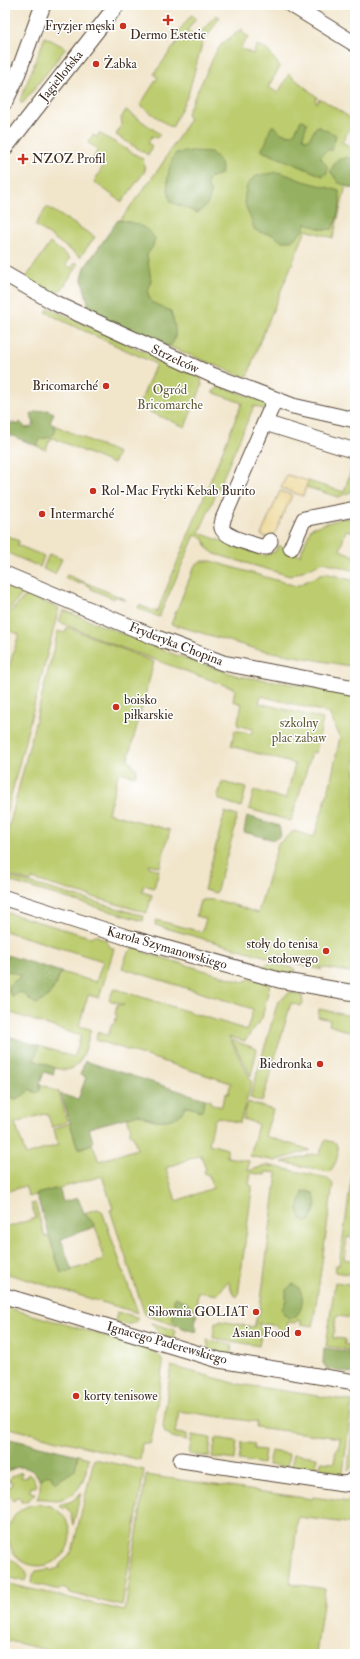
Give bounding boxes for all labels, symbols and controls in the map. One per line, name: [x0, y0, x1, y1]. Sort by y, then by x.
marker: Dermo Estetic: [162, 14, 174, 26]
place label: Fryzjer męski: [45, 18, 116, 35]
marker: Fryzjer męski: [118, 21, 128, 31]
place label: Dermo Estetic: [130, 27, 206, 43]
street label: Jagiellońska: [35, 47, 87, 106]
place label: Żabka: [104, 55, 138, 72]
marker: Żabka: [91, 59, 101, 69]
place label: NZOZ Profil: [32, 151, 106, 167]
marker: NZOZ Profil: [17, 153, 29, 165]
street label: Strzelców: [149, 341, 202, 377]
place label: Bricomarché: [32, 378, 99, 394]
marker: Bricomarché: [101, 381, 111, 391]
park label: Ogród Bricomarche: [137, 382, 203, 413]
place label: Rol-Mac Frytki Kebab Burito: [101, 483, 255, 500]
marker: Rol-Mac Frytki Kebab Burito: [88, 486, 98, 496]
place label: Intermarché: [50, 506, 115, 522]
marker: Intermarché: [37, 509, 47, 519]
street label: Fryderyka Chopina: [126, 619, 226, 670]
place label: boisko piłkarskie: [123, 692, 174, 724]
marker: boisko piłkarskie: [111, 702, 121, 712]
park label: szkolny plac zabaw: [271, 715, 327, 747]
street label: Karola Szymanowskiego: [105, 923, 229, 974]
place label: stoły do tenisa stołowego: [246, 936, 319, 967]
marker: stoły do tenisa stołowego: [321, 946, 331, 956]
place label: Biedronka: [259, 1056, 313, 1072]
marker: Biedronka: [315, 1059, 325, 1069]
place label: Siłownia GOLIAT: [148, 1304, 248, 1320]
marker: Siłownia GOLIAT: [251, 1307, 261, 1317]
street label: Ignacego Paderewskiego: [105, 1318, 229, 1368]
place label: Asian Food: [231, 1325, 291, 1341]
marker: Asian Food: [293, 1328, 303, 1338]
place label: korty tenisowe: [84, 1388, 158, 1405]
marker: korty tenisowe: [71, 1391, 81, 1401]

